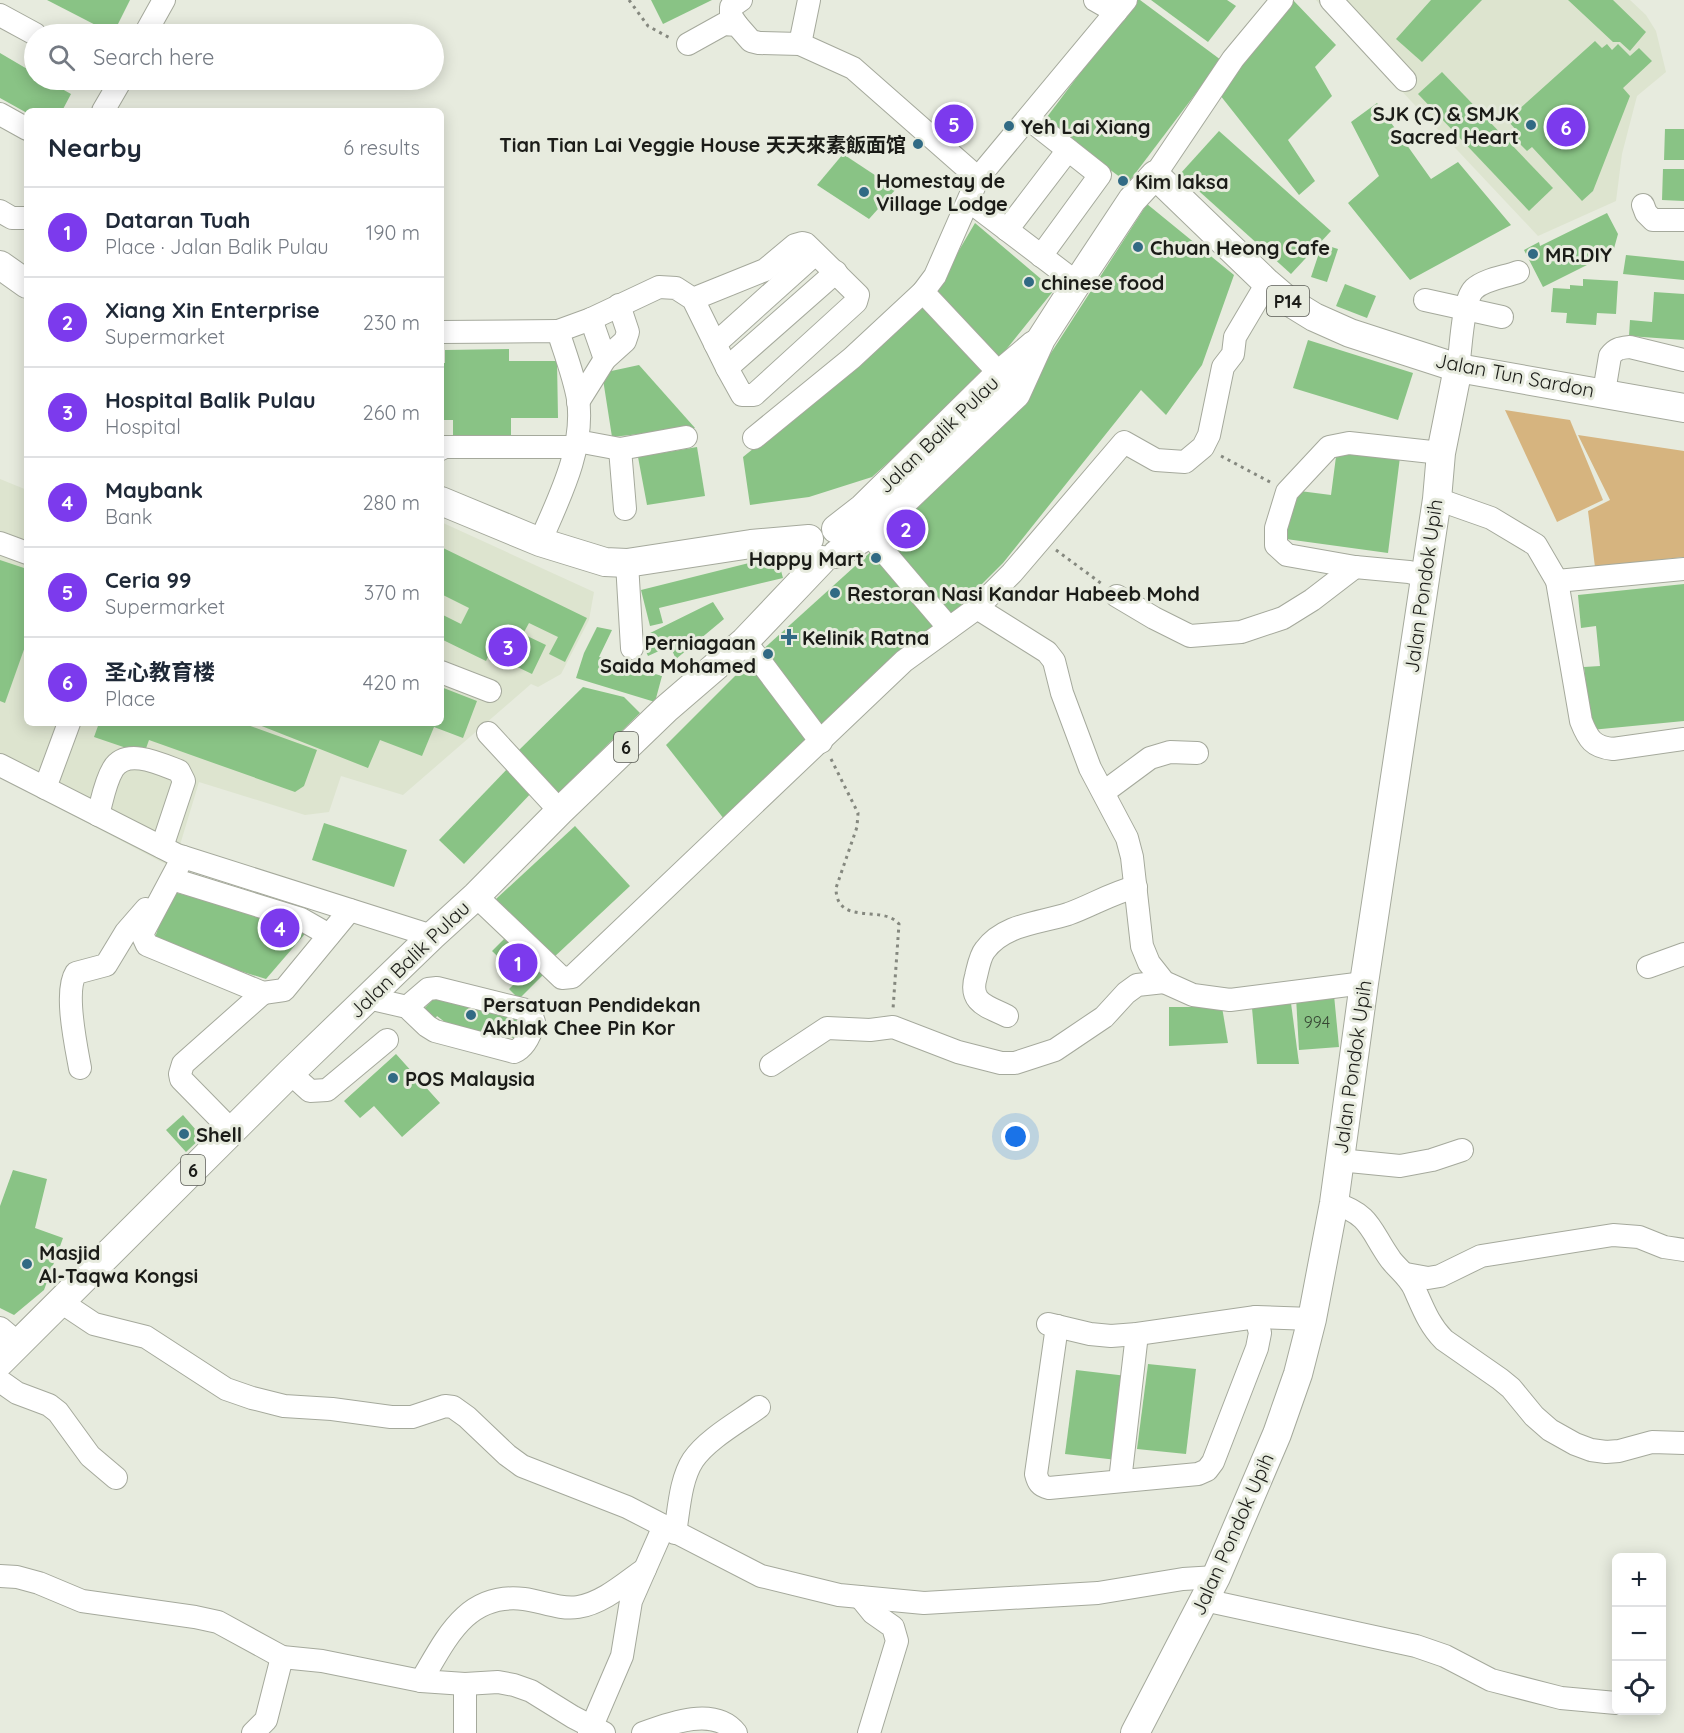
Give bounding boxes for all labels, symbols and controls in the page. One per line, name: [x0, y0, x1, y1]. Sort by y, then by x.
search box: [24, 24, 444, 90]
icon: search: [45, 41, 78, 74]
text: Search here: [93, 43, 214, 71]
place label: SJK (C) & SMJK Sacred Heart: [1373, 101, 1519, 149]
pin: 5: [934, 102, 974, 146]
pin: 6: [1546, 104, 1586, 150]
place label: Yeh Lai Xiang: [1021, 114, 1150, 139]
marker: SJK (C) & SMJK Sacred Heart: [1524, 118, 1538, 132]
marker: Yeh Lai Xiang: [1002, 119, 1016, 133]
text: Nearby: [48, 131, 142, 164]
place label: Tian Tian Lai Veggie House 天天來素飯面馆: [499, 132, 906, 157]
text: 6 results: [343, 135, 420, 160]
marker: Tian Tian Lai Veggie House 天天來素飯面馆: [911, 137, 925, 151]
place label: Homestay de Village Lodge: [876, 168, 1008, 216]
place label: Kim laksa: [1135, 169, 1228, 194]
marker: Kim laksa: [1116, 174, 1130, 188]
marker: Homestay de Village Lodge: [857, 185, 871, 199]
text: Dataran Tuah: [105, 206, 251, 234]
text: 1: [64, 220, 71, 245]
text: 190 m: [366, 220, 420, 245]
text: Place · Jalan Balik Pulau: [105, 234, 329, 259]
place label: Chuan Heong Cafe: [1150, 235, 1330, 260]
marker: Chuan Heong Cafe: [1131, 240, 1145, 254]
place label: MR.DIY: [1545, 242, 1612, 267]
marker: MR.DIY: [1526, 247, 1540, 261]
place label: chinese food: [1041, 270, 1164, 295]
marker: chinese food: [1022, 275, 1036, 289]
road number: P14: [1267, 286, 1309, 316]
text: Xiang Xin Enterprise: [105, 296, 320, 324]
text: 2: [62, 310, 73, 335]
text: 230 m: [363, 310, 420, 335]
text: Supermarket: [105, 324, 225, 349]
street label: Jalan Tun Sardon: [1433, 347, 1597, 403]
street label: Jalan Balik Pulau: [872, 370, 1004, 498]
text: Hospital Balik Pulau: [105, 386, 316, 414]
text: 3: [62, 400, 73, 425]
text: 260 m: [363, 400, 420, 425]
text: Hospital: [105, 414, 181, 439]
text: Maybank: [105, 476, 203, 504]
text: 4: [62, 490, 73, 515]
text: 280 m: [363, 490, 420, 515]
street label: Jalan Pondok Upih: [1398, 498, 1448, 674]
text: Bank: [105, 504, 152, 529]
pin: 2: [886, 506, 926, 552]
place label: Happy Mart: [749, 546, 864, 571]
marker: Happy Mart: [869, 551, 883, 565]
text: Ceria 99: [105, 566, 191, 594]
text: 5: [62, 580, 73, 605]
text: 370 m: [364, 580, 420, 605]
place label: Restoran Nasi Kandar Habeeb Mohd: [847, 581, 1200, 606]
marker: Restoran Nasi Kandar Habeeb Mohd: [828, 586, 842, 600]
text: Supermarket: [105, 594, 225, 619]
pin: 3: [488, 624, 528, 670]
place label: Kelinik Ratna: [802, 625, 929, 650]
marker: Kelinik Ratna: [780, 628, 798, 646]
place label: Perniagaan Saida Mohamed: [600, 630, 756, 678]
marker: Perniagaan Saida Mohamed: [761, 647, 775, 661]
text: 圣心教育楼: [105, 658, 215, 686]
text: 6: [62, 670, 73, 695]
text: 420 m: [363, 670, 420, 695]
text: Place: [105, 686, 155, 711]
road number: 6: [614, 732, 638, 762]
street label: Jalan Balik Pulau: [343, 895, 475, 1023]
pin: 4: [260, 906, 300, 950]
pin: 1: [498, 940, 538, 986]
street label: Jalan Pondok Upih: [1327, 979, 1377, 1155]
place label: Persatuan Pendidekan Akhlak Chee Pin Kor: [483, 992, 701, 1040]
marker: Persatuan Pendidekan Akhlak Chee Pin Kor: [464, 1008, 478, 1022]
house number: 994: [1304, 1012, 1330, 1032]
place label: POS Malaysia: [405, 1066, 535, 1091]
marker: POS Malaysia: [386, 1071, 400, 1085]
place label: Shell: [196, 1122, 242, 1147]
your location: [1001, 1122, 1030, 1151]
marker: Shell: [177, 1127, 191, 1141]
road number: 6: [181, 1155, 205, 1185]
place label: Masjid Al-Taqwa Kongsi: [39, 1240, 198, 1288]
marker: Masjid Al-Taqwa Kongsi: [20, 1257, 34, 1271]
street label: Jalan Pondok Upih: [1185, 1449, 1279, 1619]
map controls: [1612, 1553, 1666, 1715]
button: +: [1612, 1553, 1666, 1607]
button: −: [1612, 1607, 1666, 1661]
button: locate: [1612, 1661, 1666, 1715]

